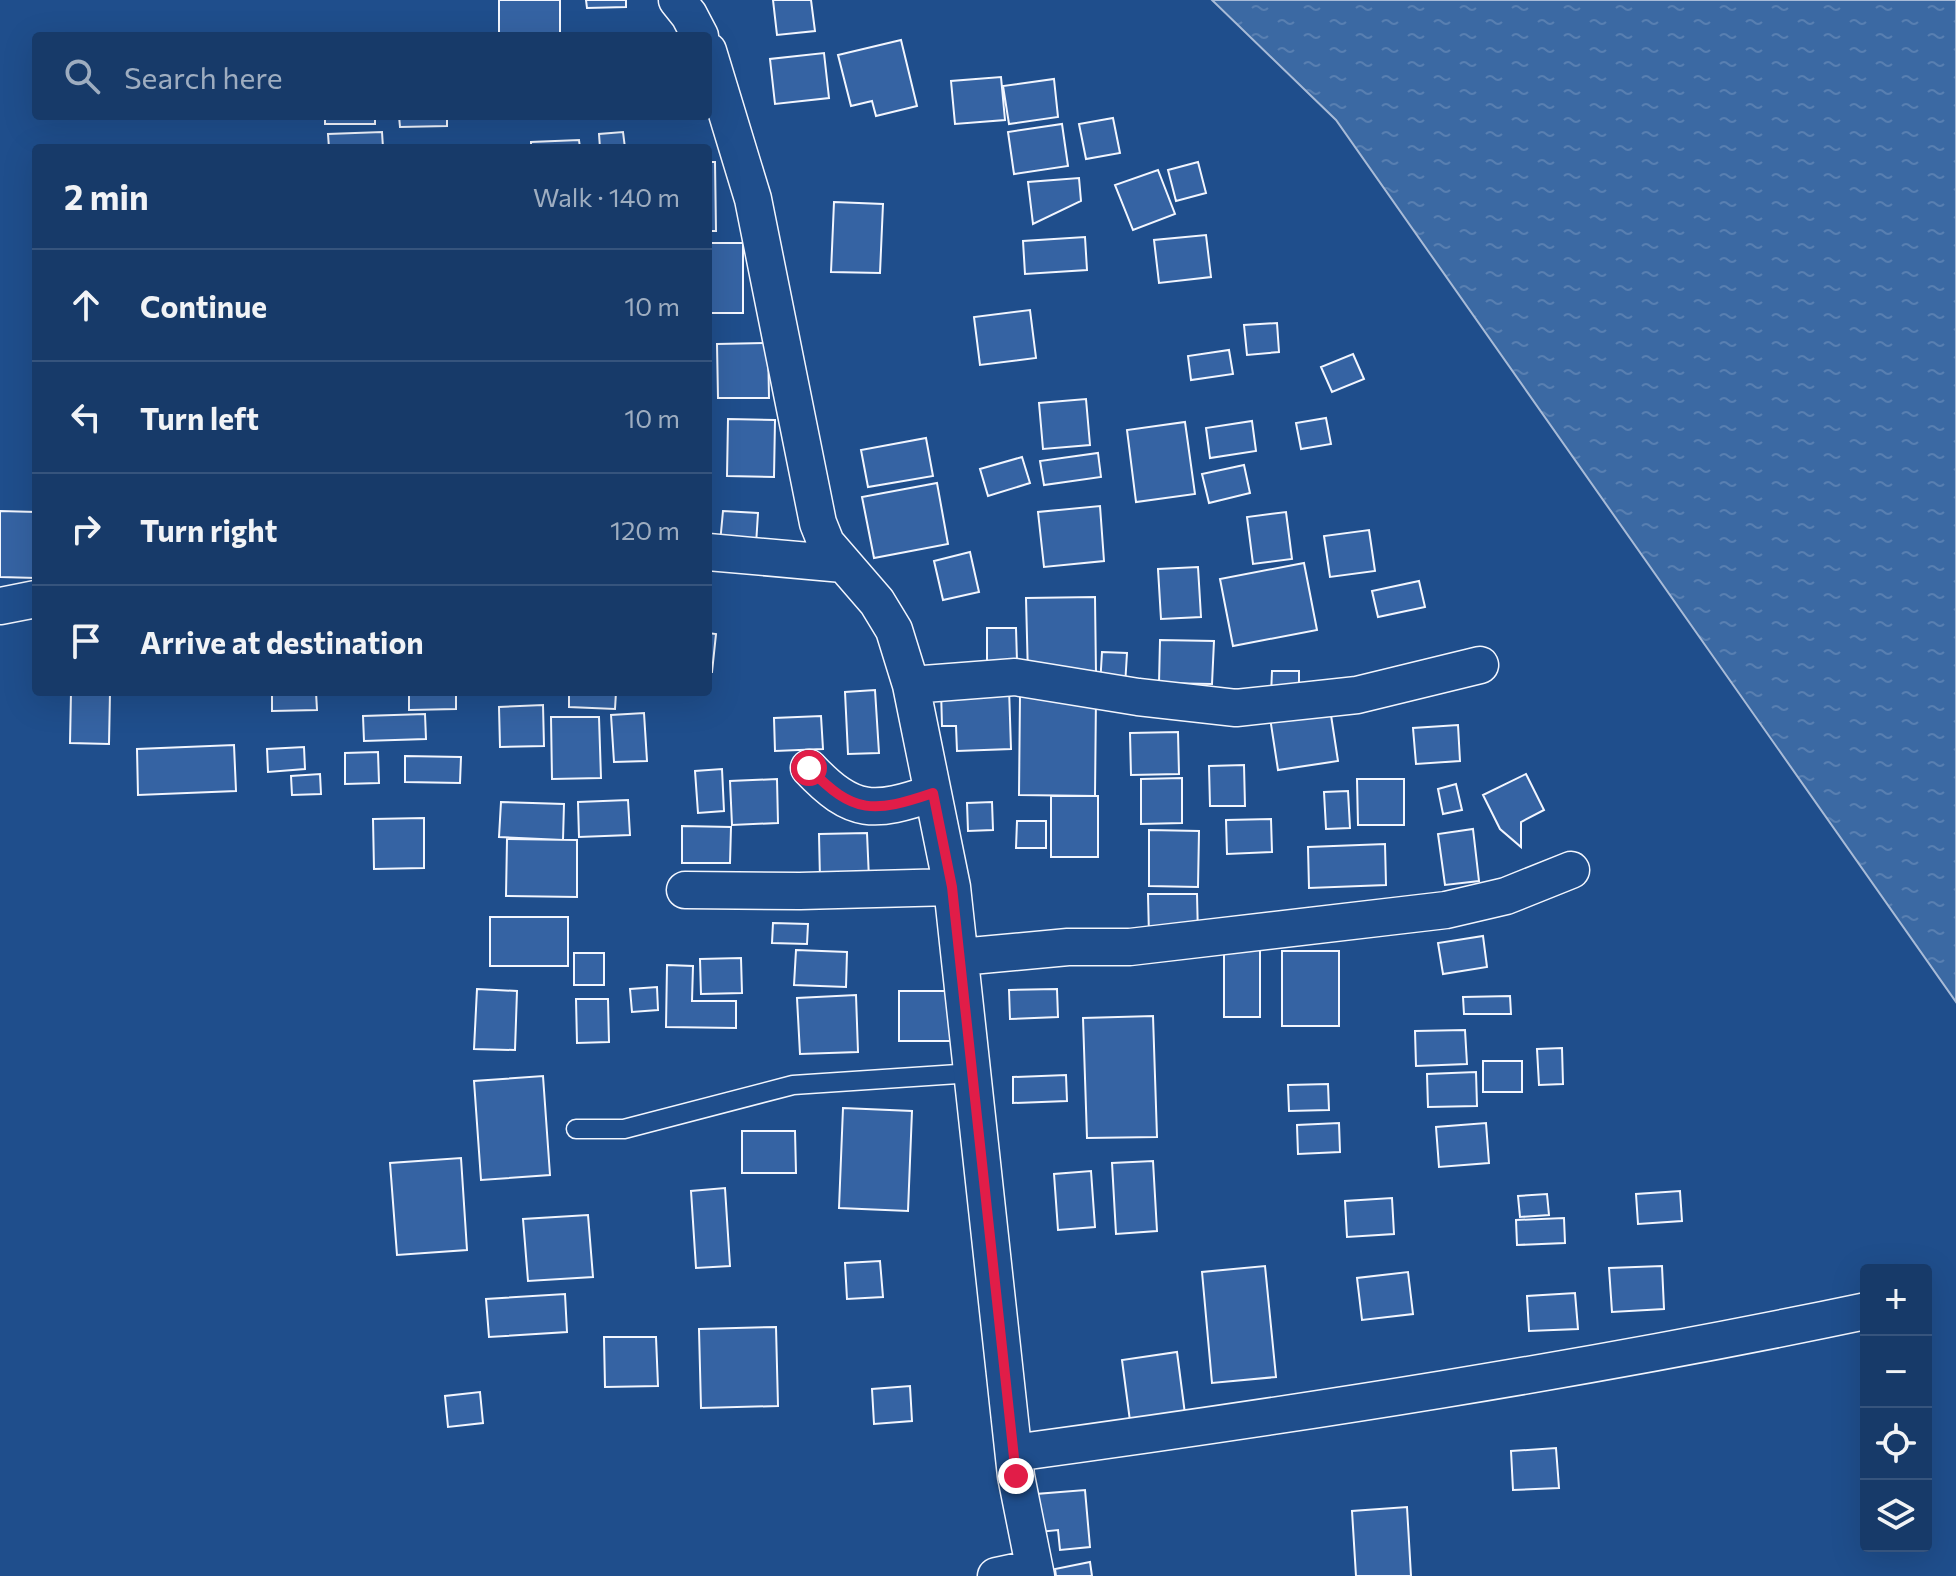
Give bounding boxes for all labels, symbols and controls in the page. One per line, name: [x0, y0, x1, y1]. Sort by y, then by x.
search box: [32, 32, 712, 120]
icon: search: [60, 54, 104, 98]
text: Search here: [124, 58, 283, 95]
text: 2 min: [64, 175, 149, 217]
text: Walk · 140 m: [533, 181, 680, 212]
icon: ahead: [64, 283, 108, 327]
text: Continue: [140, 287, 267, 324]
text: 10 m: [624, 290, 680, 321]
icon: left: [64, 395, 108, 439]
text: Turn left: [140, 399, 259, 436]
text: 10 m: [624, 402, 680, 433]
icon: right: [64, 507, 108, 551]
text: Turn right: [140, 511, 277, 548]
text: 120 m: [610, 514, 680, 545]
icon: arrive: [64, 619, 108, 663]
text: Arrive at destination: [140, 623, 424, 660]
route start: [791, 750, 827, 786]
map controls: [1860, 1264, 1932, 1552]
button: +: [1860, 1264, 1932, 1336]
button: −: [1860, 1336, 1932, 1408]
button: locate: [1860, 1408, 1932, 1480]
route end: [998, 1458, 1034, 1494]
button: layers: [1860, 1480, 1932, 1552]

